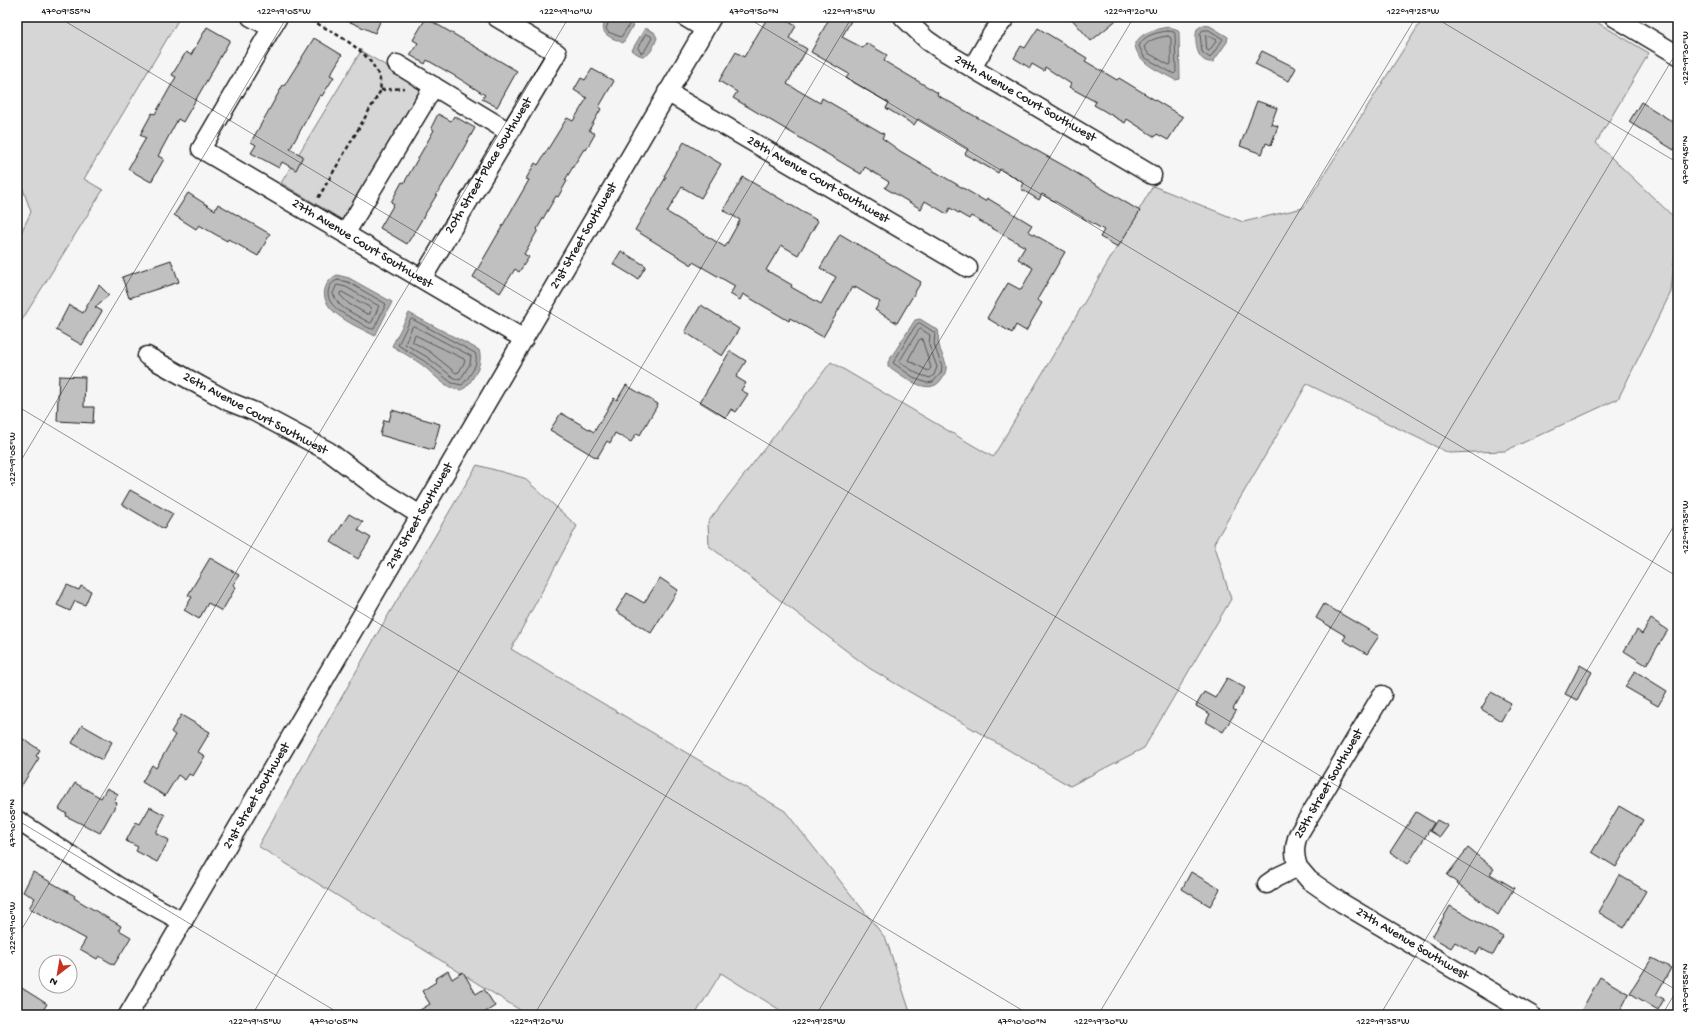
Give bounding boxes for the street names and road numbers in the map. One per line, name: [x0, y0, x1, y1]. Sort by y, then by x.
street label: 29th Avenue Court Southwest: [951, 52, 1100, 147]
street label: 20th Street Place Southwest: [442, 94, 537, 237]
street label: 28th Avenue Court Southwest: [744, 133, 893, 228]
street label: 21st Street Southwest: [547, 179, 621, 292]
street label: 27th Avenue Court Southwest: [289, 196, 437, 293]
street label: 26th Avenue Court Southwest: [180, 369, 331, 459]
street label: 21st Street Southwest: [383, 459, 457, 572]
street label: 25th Street Southwest: [1291, 725, 1367, 842]
street label: 21st Street Southwest: [220, 739, 294, 852]
street label: 27th Avenue Southwest: [1353, 904, 1472, 984]

